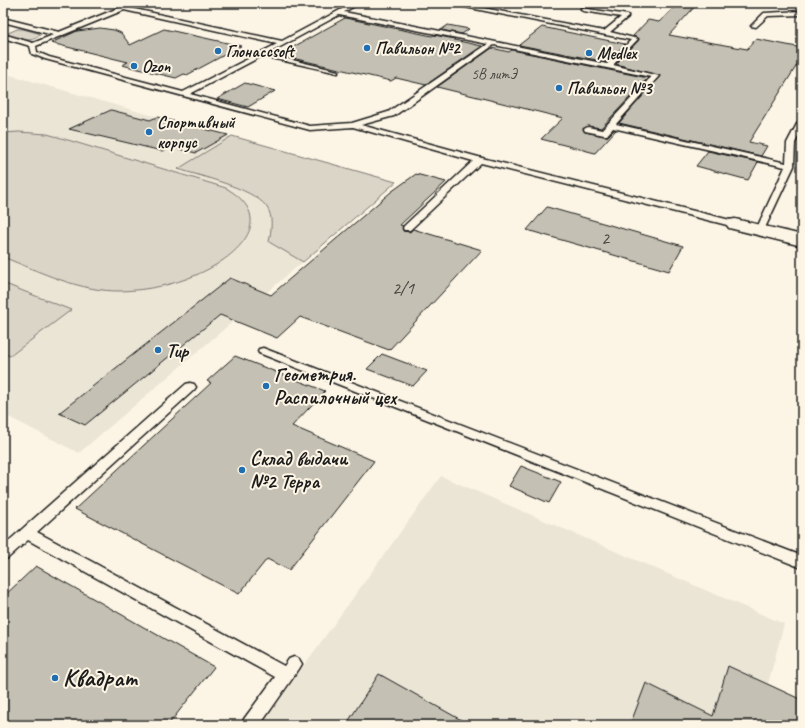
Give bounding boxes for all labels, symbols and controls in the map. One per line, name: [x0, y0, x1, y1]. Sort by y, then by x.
place label: Павильон №2: [375, 38, 461, 59]
place label: Глонассsoft: [226, 41, 296, 62]
marker: Павильон №2: [362, 43, 372, 53]
place label: Medlex: [597, 43, 639, 64]
marker: Глонассsoft: [213, 46, 223, 56]
marker: Medlex: [584, 48, 594, 58]
place label: Ozon: [142, 56, 172, 77]
marker: Ozon: [129, 61, 139, 71]
house number: 5В литЭ: [471, 65, 518, 84]
place label: Павильон №3: [567, 78, 653, 99]
marker: Павильон №3: [554, 83, 564, 93]
place label: Спортивный корпус: [157, 112, 237, 153]
marker: Спортивный корпус: [144, 127, 154, 137]
house number: 2: [601, 227, 611, 249]
house number: 2/1: [392, 277, 415, 299]
place label: Тир: [166, 338, 190, 363]
marker: Тир: [153, 345, 163, 355]
place label: Геометрия. Распилочный цех: [274, 362, 398, 410]
marker: Геометрия. Распилочный цех: [261, 381, 271, 391]
place label: Склад выдачи №2 Терра: [250, 446, 349, 494]
marker: Склад выдачи №2 Терра: [237, 465, 247, 475]
place label: Квадрат: [63, 663, 139, 693]
marker: Квадрат: [50, 673, 60, 683]

